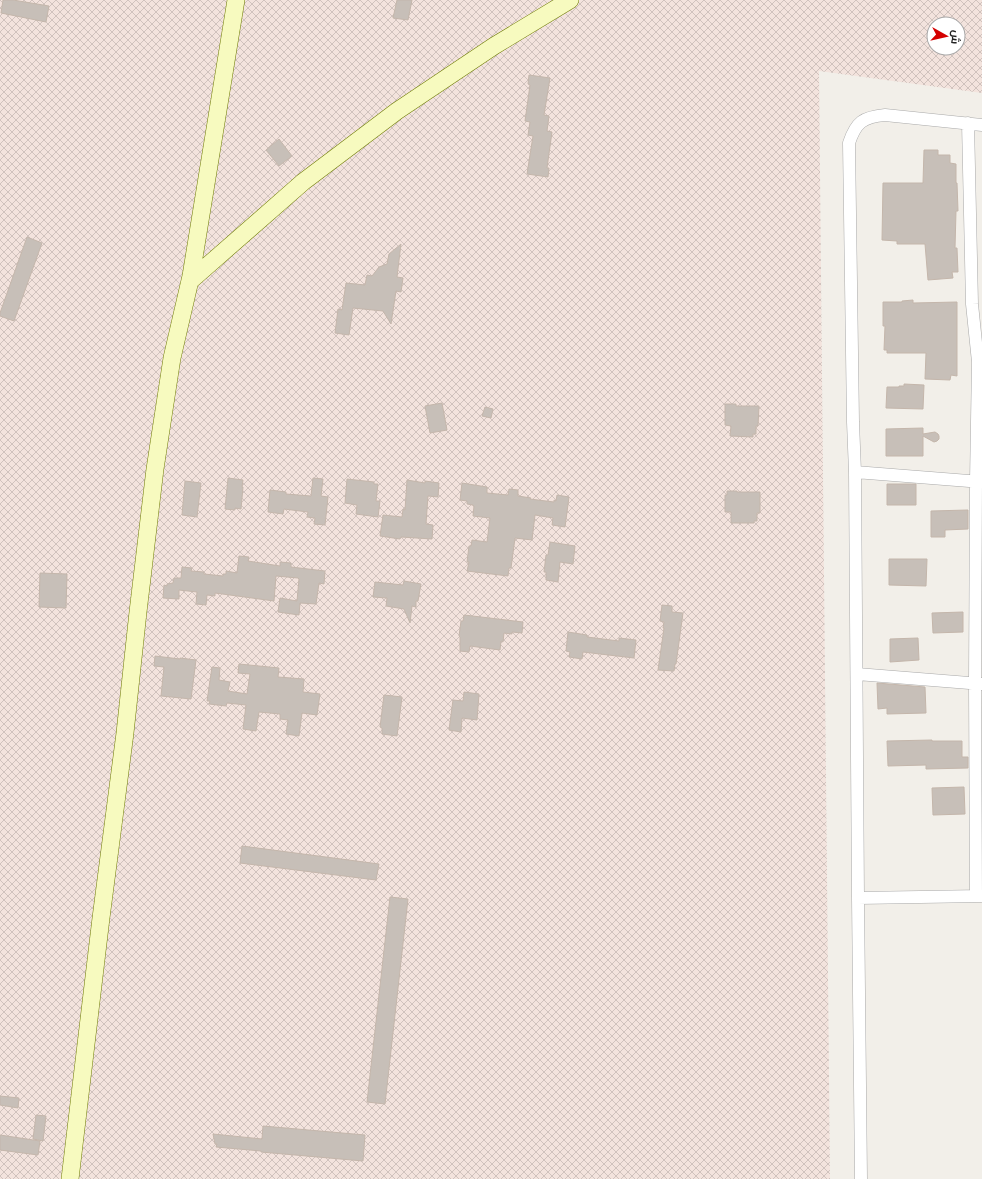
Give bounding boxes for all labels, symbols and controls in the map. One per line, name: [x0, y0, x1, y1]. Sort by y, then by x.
north arrow: [926, 16, 966, 56]
text: ش: [947, 29, 963, 45]

